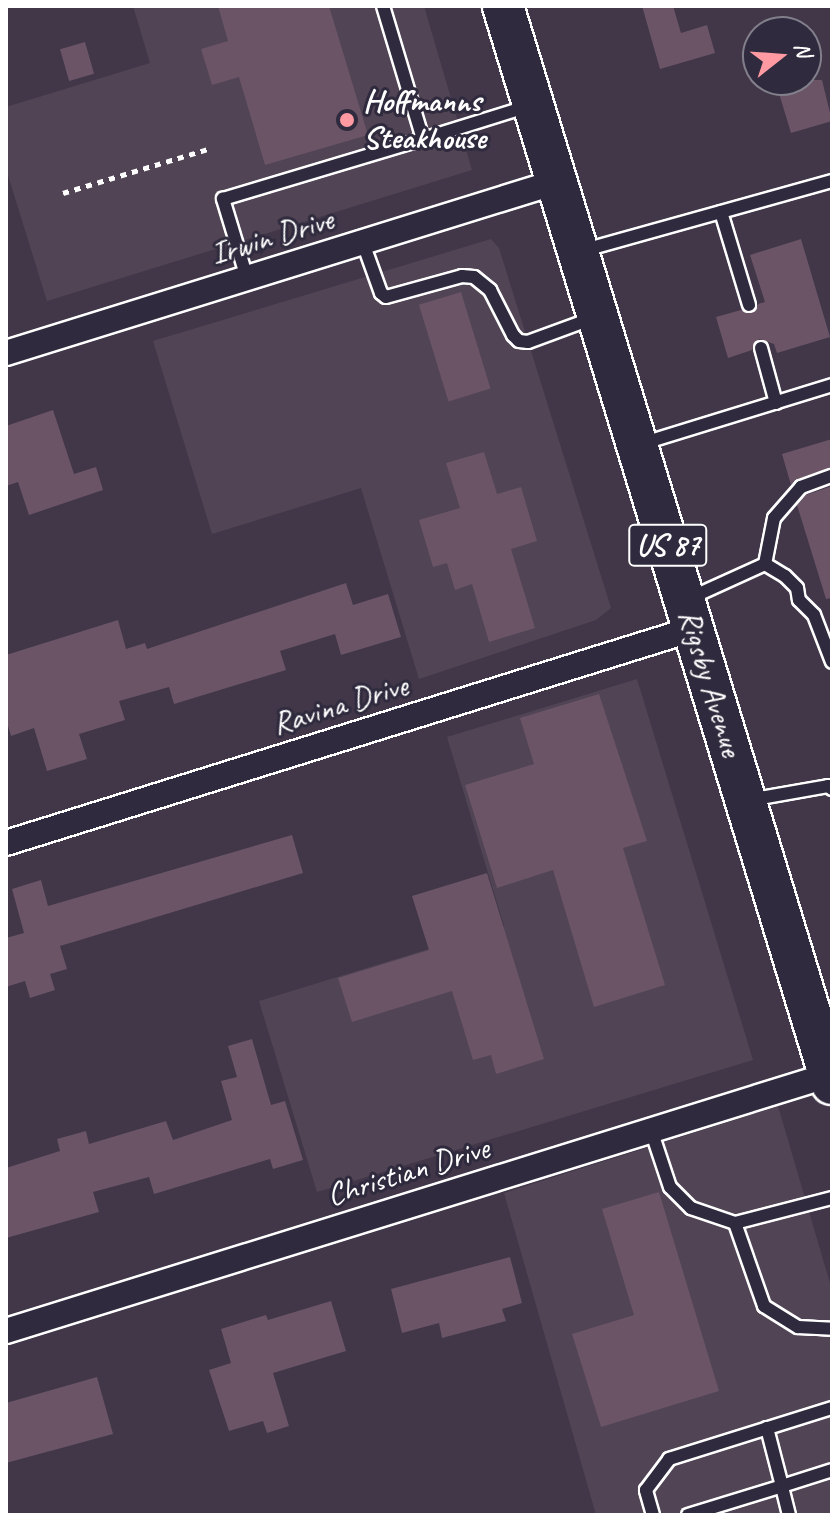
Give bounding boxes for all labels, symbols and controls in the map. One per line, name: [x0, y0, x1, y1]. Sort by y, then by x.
north arrow: [742, 16, 822, 96]
text: N: [788, 39, 818, 60]
place label: Hoffmanns Steakhouse: [363, 83, 486, 158]
marker: Hoffmanns Steakhouse: [338, 111, 356, 129]
street label: Irwin Drive: [206, 200, 338, 274]
road number: US 87: [628, 519, 708, 571]
street label: Rigsby Avenue: [669, 605, 751, 761]
street label: Ravina Drive: [268, 666, 412, 744]
street label: Christian Drive: [322, 1129, 494, 1215]

